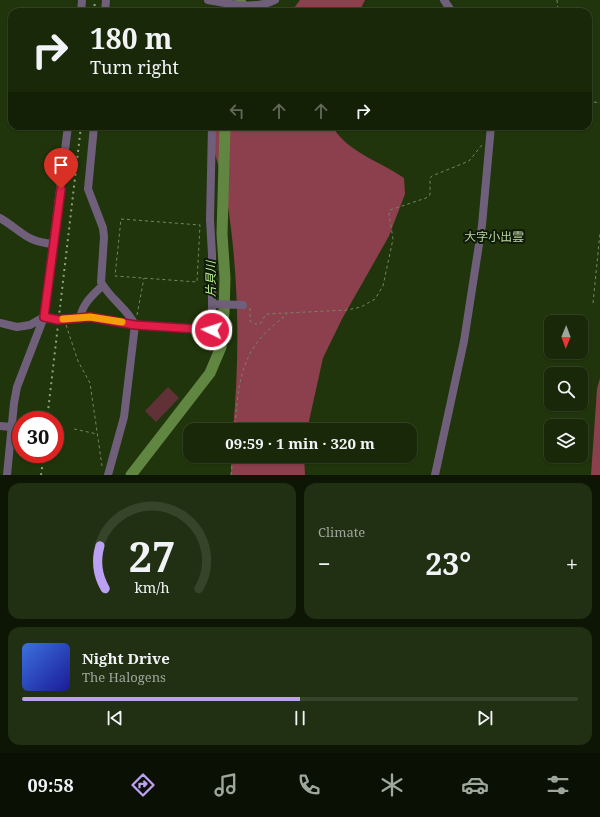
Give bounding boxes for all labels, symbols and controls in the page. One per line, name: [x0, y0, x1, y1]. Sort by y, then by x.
text: 180 m: [90, 19, 172, 57]
icon: right: [24, 24, 76, 76]
text: Turn right: [90, 55, 179, 79]
icon: left: [226, 100, 248, 122]
icon: ahead: [268, 100, 290, 122]
icon: ahead: [310, 100, 332, 122]
icon: right: [352, 100, 374, 122]
pin: [44, 148, 78, 189]
icon: arrive: [50, 154, 72, 176]
district label: 大字小出雲: [464, 228, 524, 245]
water label: 片貝川: [202, 259, 219, 297]
position arrow: [191, 309, 233, 351]
north arrow: [544, 315, 588, 359]
map controls: [544, 315, 588, 463]
button: search: [544, 367, 588, 411]
speed limit sign: 30: [12, 411, 64, 463]
button: layers: [544, 419, 588, 463]
text: 09:59 · 1 min · 320 m: [225, 433, 375, 453]
text: Climate: [318, 523, 365, 541]
text: 27: [128, 528, 176, 584]
text: 23°: [425, 543, 471, 584]
text: −: [318, 548, 331, 578]
text: +: [566, 548, 578, 578]
text: km/h: [134, 578, 170, 597]
text: Night Drive: [82, 648, 170, 668]
text: The Halogens: [82, 668, 166, 686]
icon: previous: [104, 707, 126, 729]
icon: pause: [289, 707, 311, 729]
icon: next: [474, 707, 496, 729]
icon: directions: [129, 771, 157, 799]
icon: music: [212, 771, 240, 799]
icon: phone: [295, 771, 323, 799]
icon: climate: [378, 771, 406, 799]
icon: car: [461, 771, 489, 799]
icon: filters: [544, 771, 572, 799]
text: 09:58: [28, 773, 74, 797]

